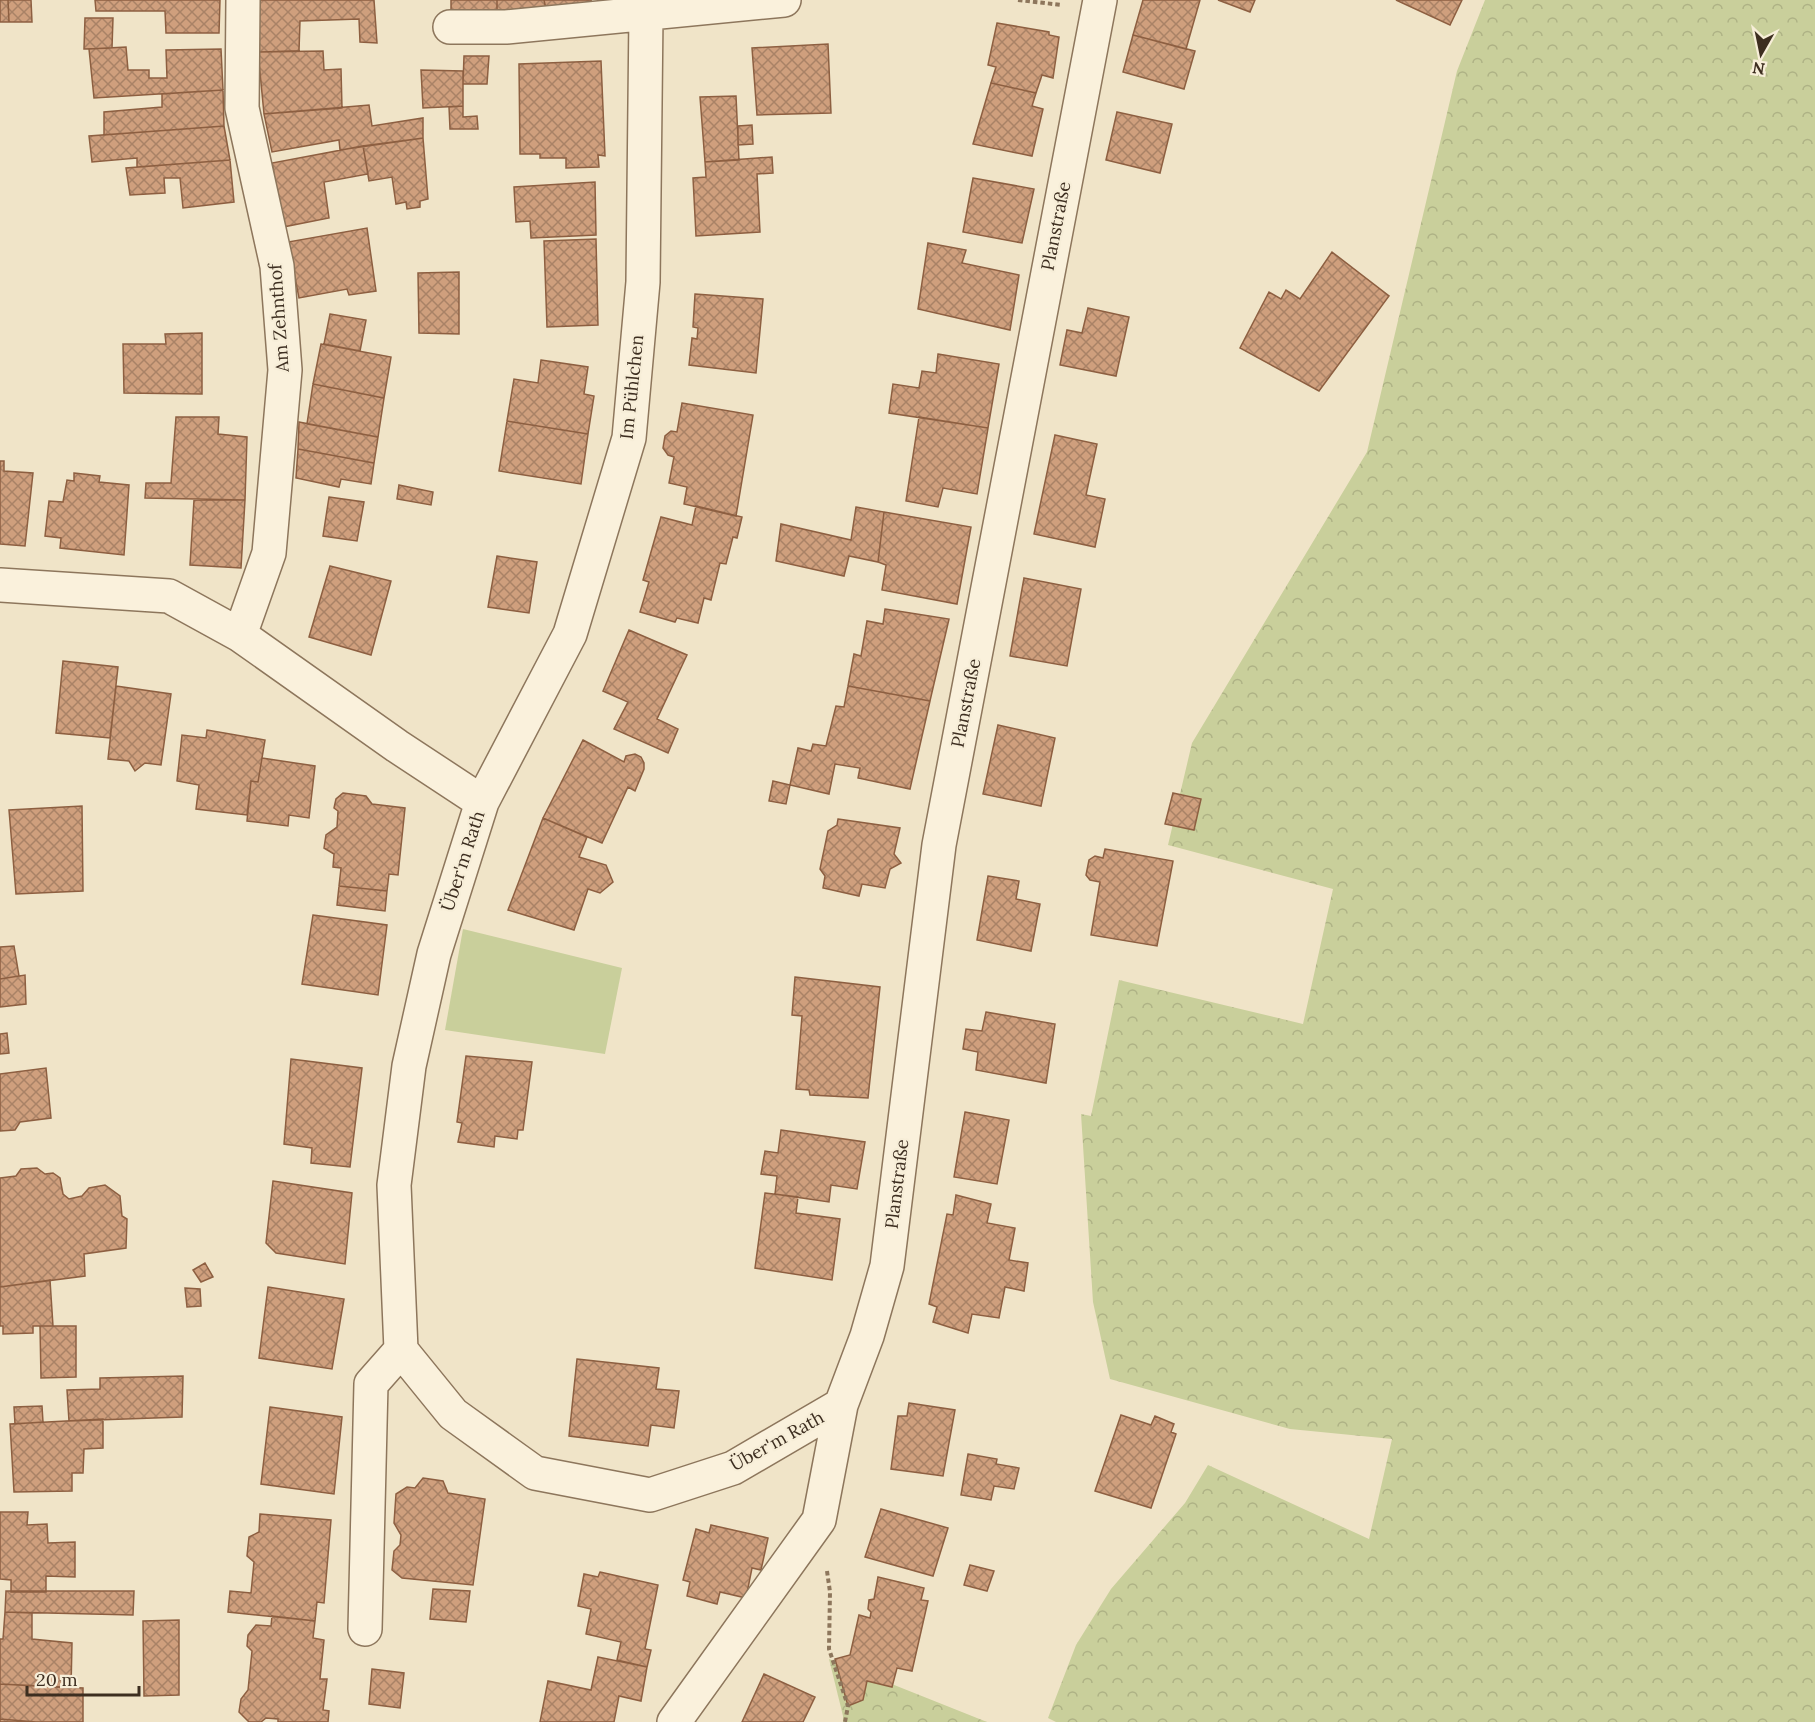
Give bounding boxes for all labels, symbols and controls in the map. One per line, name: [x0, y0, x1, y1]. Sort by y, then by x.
north arrow: [1731, 24, 1791, 84]
text: N: [1751, 58, 1766, 80]
street label: Planstraße: [1036, 179, 1075, 272]
street label: Am Zehnthof: [263, 261, 294, 374]
street label: Im Pühlchen: [615, 333, 648, 440]
street label: Planstraße: [946, 656, 985, 749]
street label: Über'm Rath: [435, 807, 490, 914]
street label: Planstraße: [880, 1138, 913, 1230]
street label: Über'm Rath: [726, 1405, 828, 1476]
scale bar: [27, 1659, 140, 1697]
text: 20 m: [36, 1668, 78, 1691]

